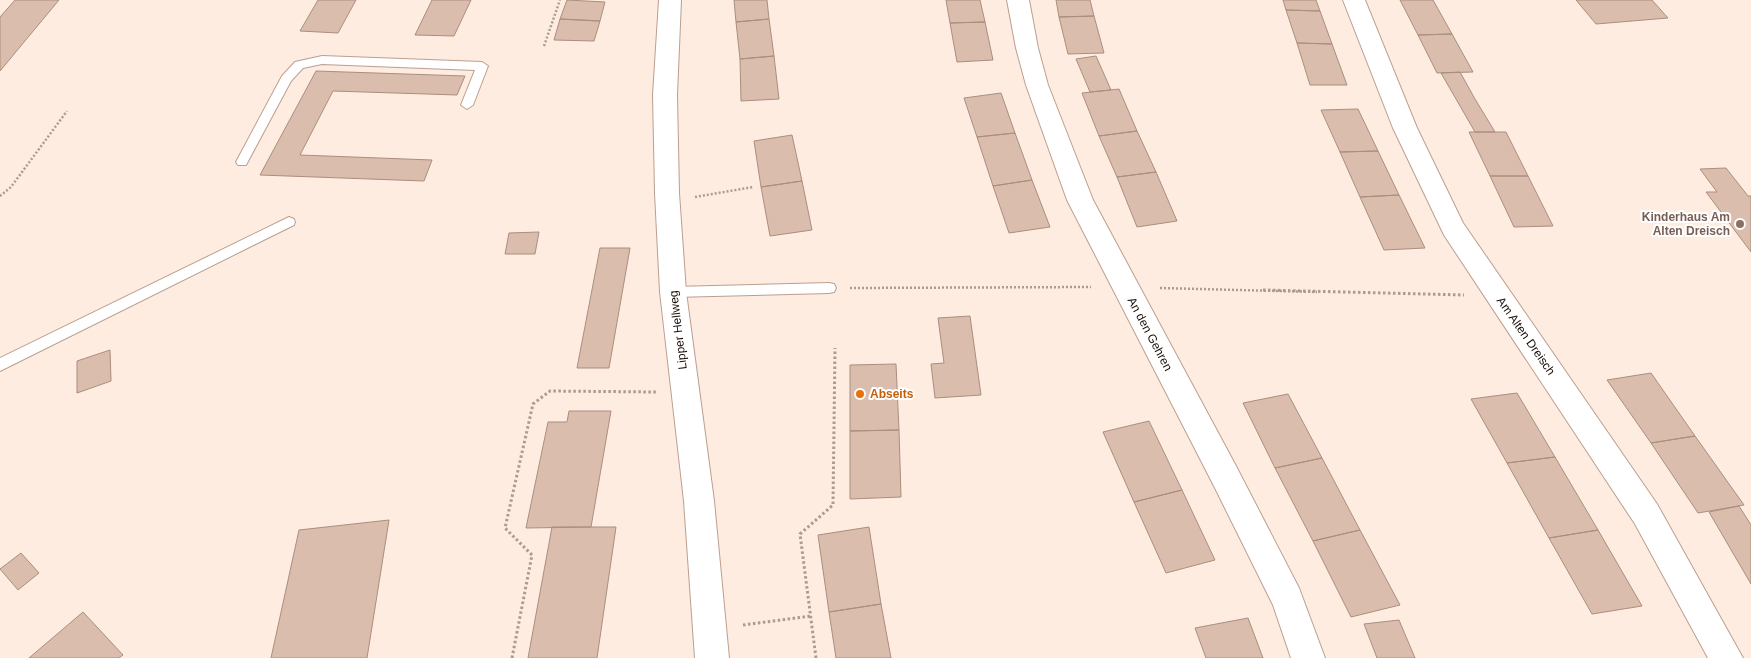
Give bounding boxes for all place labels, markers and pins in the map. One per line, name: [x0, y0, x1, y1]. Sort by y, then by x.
place label: Kinderhaus Am Alten Dreisch: [1642, 210, 1730, 238]
marker: Kinderhaus Am Alten Dreisch: [1734, 218, 1746, 230]
place label: Abseits: [870, 387, 914, 401]
marker: Abseits: [854, 388, 866, 400]

